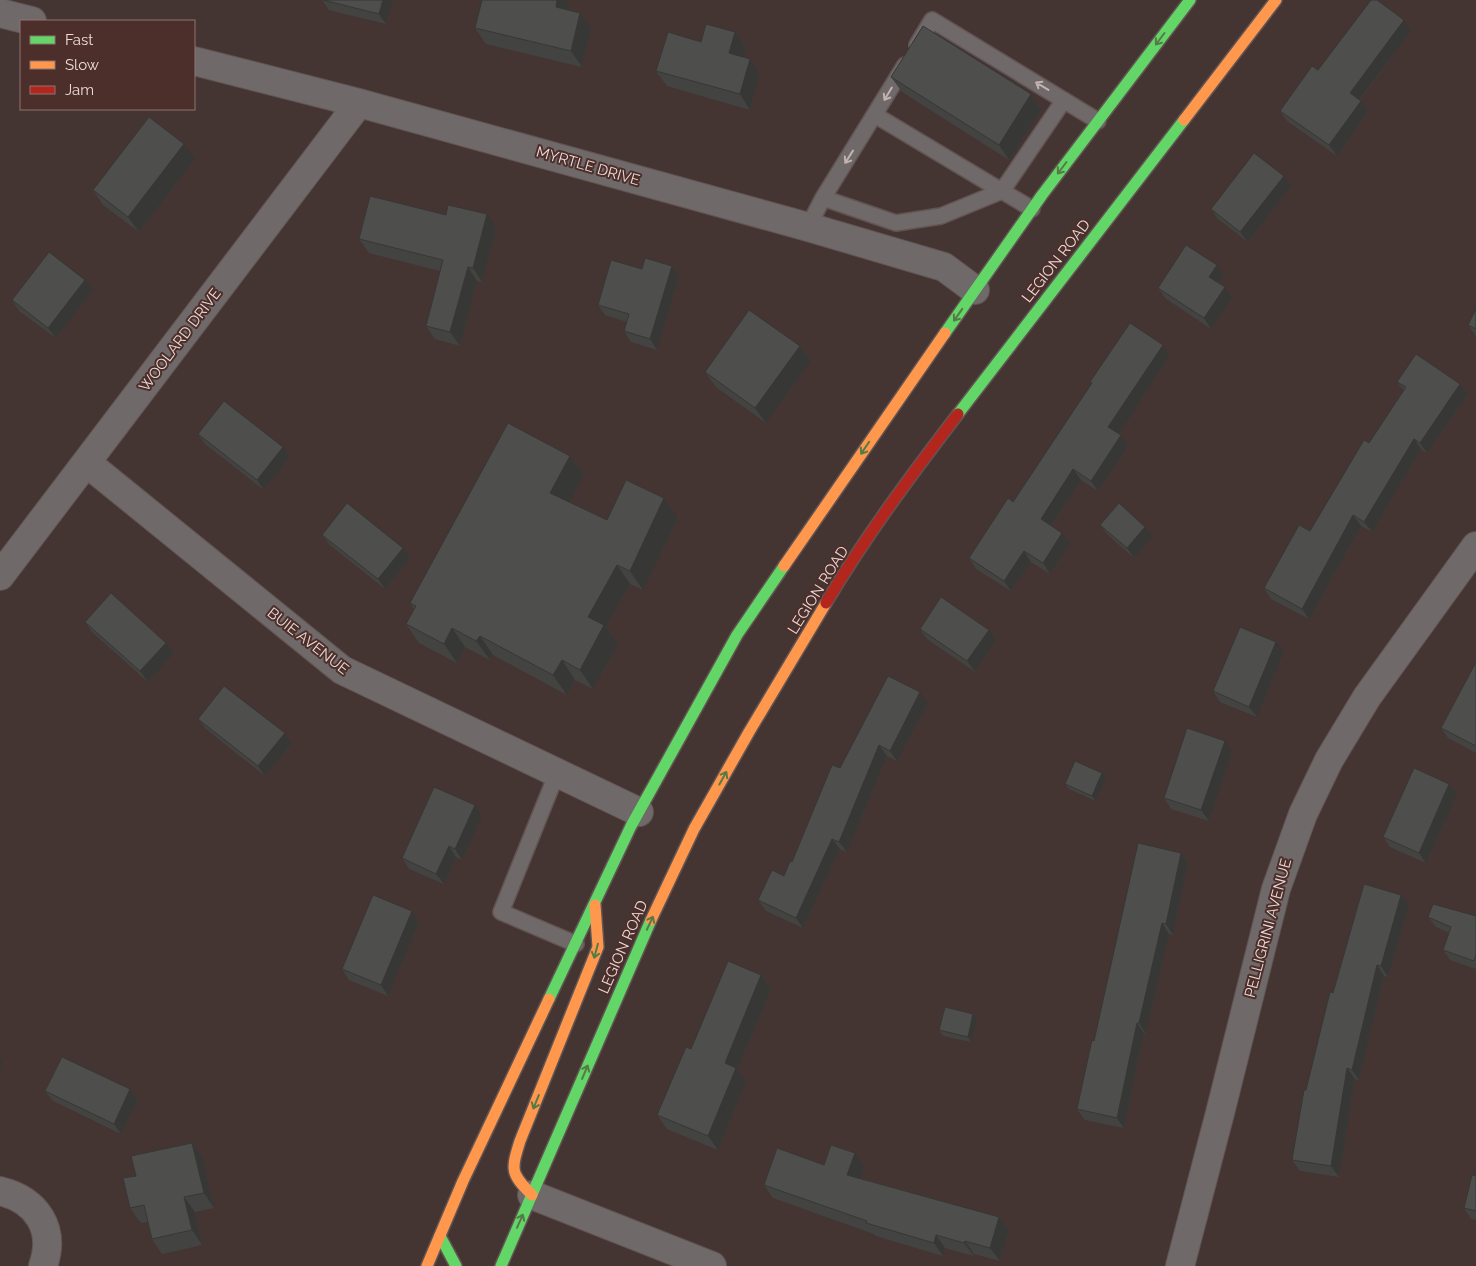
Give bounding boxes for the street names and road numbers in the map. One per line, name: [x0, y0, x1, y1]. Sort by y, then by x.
street label: MYRTLE DRIVE: [534, 143, 642, 189]
street label: LEGION ROAD: [1018, 216, 1094, 306]
street label: WOOLARD DRIVE: [135, 285, 225, 395]
street label: LEGION ROAD: [784, 542, 852, 637]
street label: BUIE AVENUE: [264, 604, 352, 678]
street label: PELLIGRINI AVENUE: [1241, 857, 1295, 999]
street label: LEGION ROAD: [594, 897, 652, 996]

